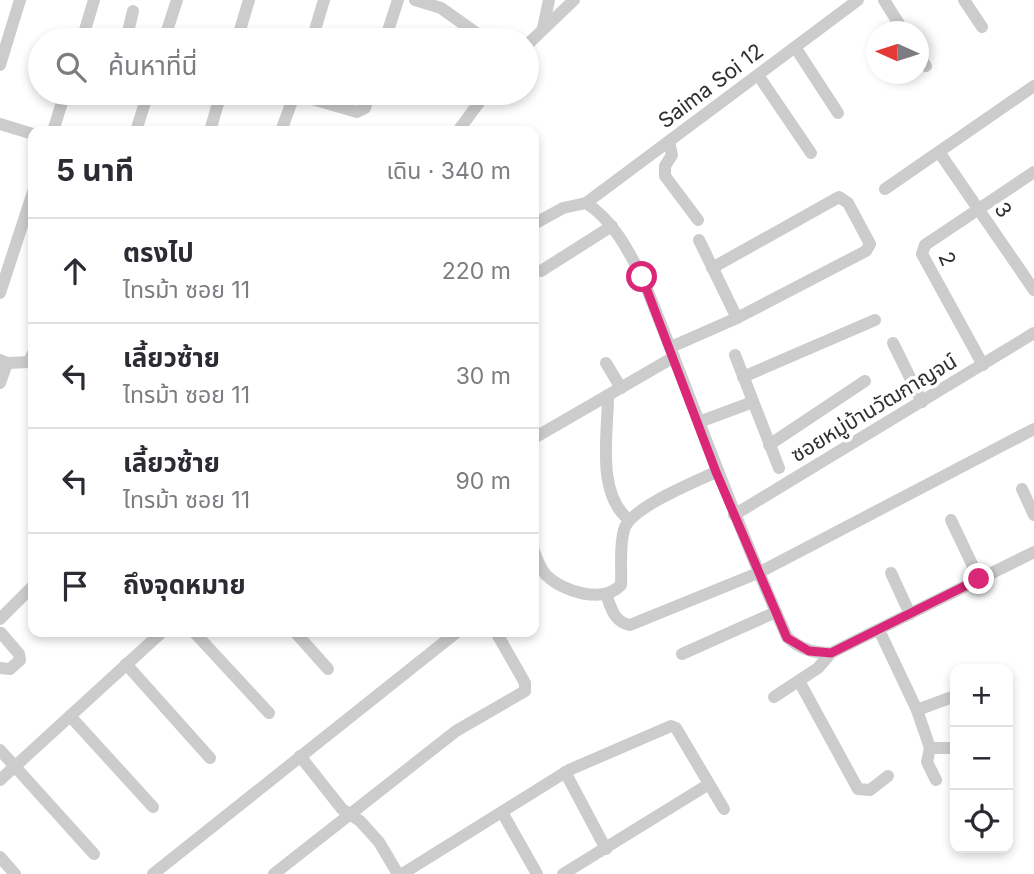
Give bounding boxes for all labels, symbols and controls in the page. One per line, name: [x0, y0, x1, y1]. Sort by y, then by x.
north arrow: [866, 21, 929, 84]
search box: [28, 28, 539, 105]
street label: Saima Soi 12: [653, 38, 768, 133]
icon: search: [52, 48, 90, 86]
text: ค้นหาที่นี่: [108, 50, 198, 81]
text: 5 นาที: [56, 152, 134, 188]
text: เดิน · 340 m: [386, 157, 511, 185]
street label: 3: [989, 197, 1017, 222]
text: ตรงไป: [123, 237, 194, 268]
street label: 2: [933, 248, 961, 270]
icon: ahead: [56, 252, 94, 290]
text: 220 m: [442, 257, 511, 285]
route start: [626, 261, 657, 292]
text: ไทรม้า ซอย 11: [123, 276, 250, 304]
text: เลี้ยวซ้าย: [123, 342, 220, 373]
street label: ซอยหมู่บ้านวัฒกาญจน์: [786, 348, 962, 468]
icon: left: [56, 357, 94, 395]
text: 30 m: [456, 362, 511, 390]
text: ไทรม้า ซอย 11: [123, 381, 250, 409]
text: เลี้ยวซ้าย: [123, 447, 220, 478]
icon: left: [56, 462, 94, 500]
text: 90 m: [456, 467, 511, 495]
text: ไทรม้า ซอย 11: [123, 486, 250, 514]
route end: [963, 563, 994, 594]
icon: arrive: [56, 567, 94, 605]
text: ถึงจุดหมาย: [123, 569, 246, 600]
map controls: [950, 664, 1013, 853]
button: +: [950, 664, 1013, 727]
button: −: [950, 727, 1013, 790]
button: locate: [950, 790, 1013, 853]

